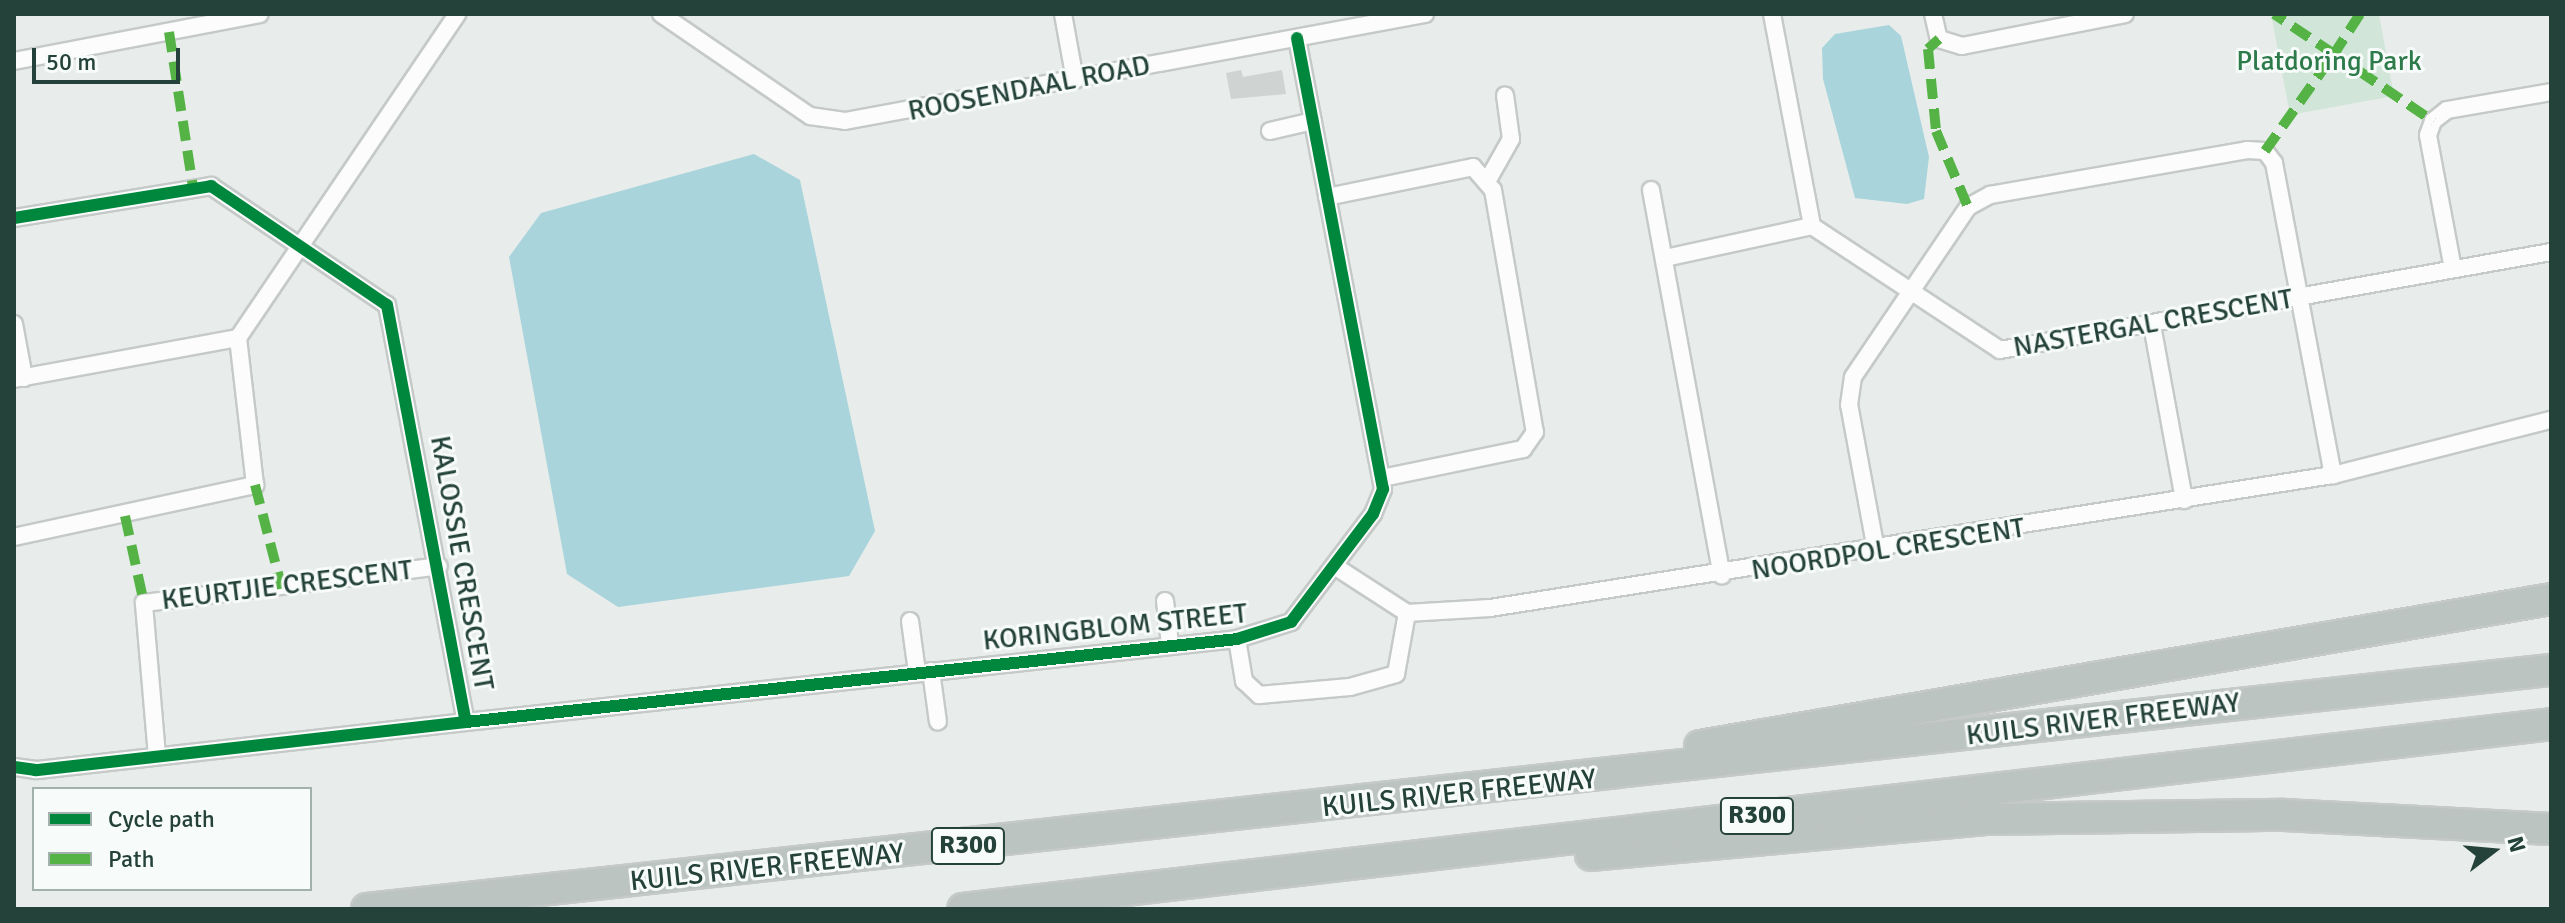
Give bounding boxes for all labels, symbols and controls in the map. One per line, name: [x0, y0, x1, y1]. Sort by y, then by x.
scale bar: [36, 32, 184, 82]
park label: Platdoring Park: [2236, 44, 2422, 78]
text: 50 m: [46, 47, 96, 77]
street label: ROOSENDAAL ROAD: [905, 48, 1153, 128]
street label: NASTERGAL CRESCENT: [2011, 282, 2295, 364]
street label: KALOSSIE CRESCENT: [423, 433, 501, 693]
street label: NOORDPOL CRESCENT: [1749, 511, 2027, 587]
street label: KEURTJIE CRESCENT: [160, 553, 414, 617]
street label: KORINGBLOM STREET: [981, 596, 1249, 658]
street label: KUILS RIVER FREEWAY: [1964, 686, 2242, 752]
street label: KUILS RIVER FREEWAY: [1320, 762, 1598, 824]
legend: [32, 787, 312, 891]
road number: R300: [1719, 794, 1795, 838]
text: Cycle path: [108, 804, 215, 834]
north arrow: [2453, 811, 2533, 891]
road number: R300: [930, 824, 1006, 868]
text: N: [2501, 833, 2532, 855]
street label: KUILS RIVER FREEWAY: [628, 836, 906, 898]
text: Path: [108, 844, 154, 874]

